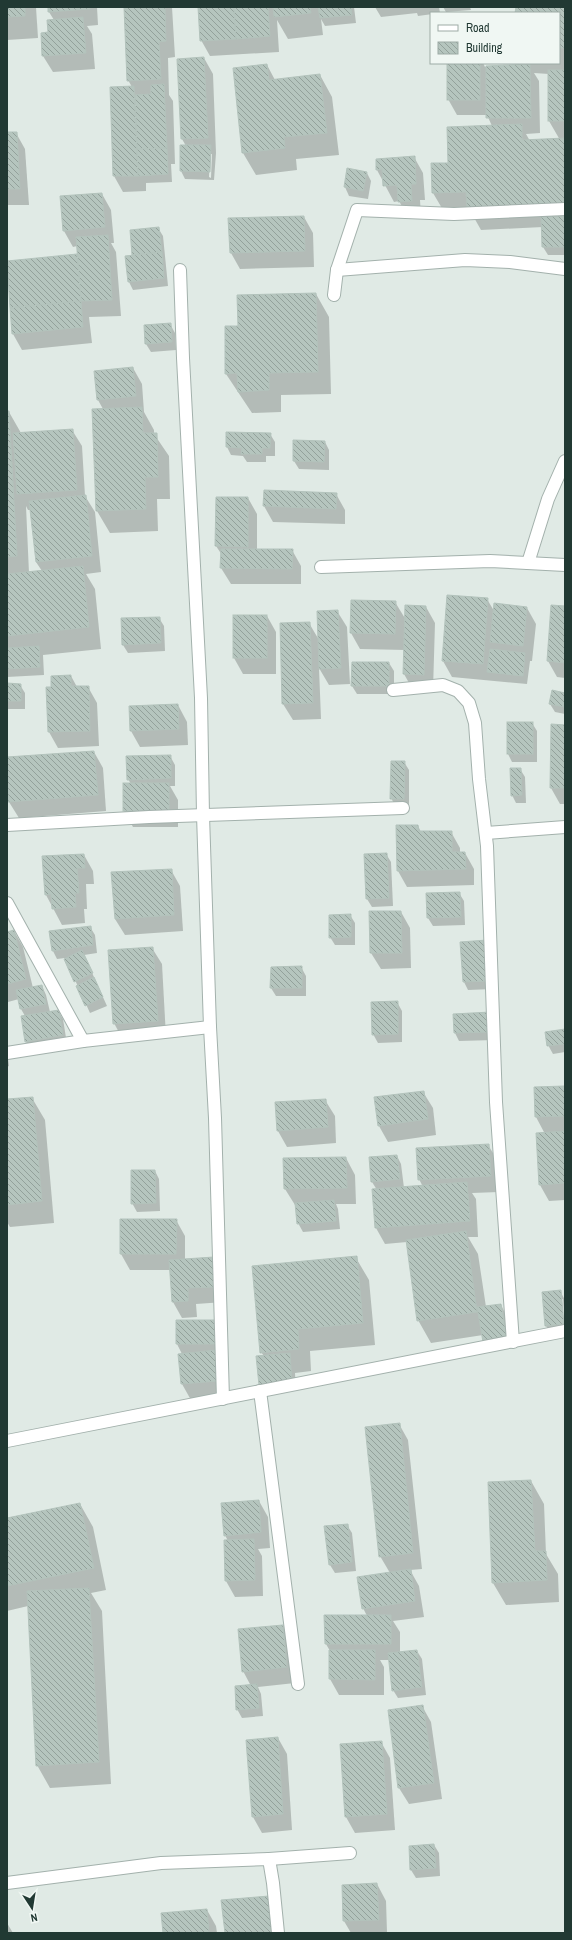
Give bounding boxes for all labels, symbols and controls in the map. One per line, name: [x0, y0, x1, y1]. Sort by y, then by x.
legend: [430, 12, 560, 64]
text: Road: [466, 20, 490, 36]
text: Building: [466, 40, 503, 56]
north arrow: [12, 1888, 52, 1928]
text: N: [29, 1910, 39, 1925]

